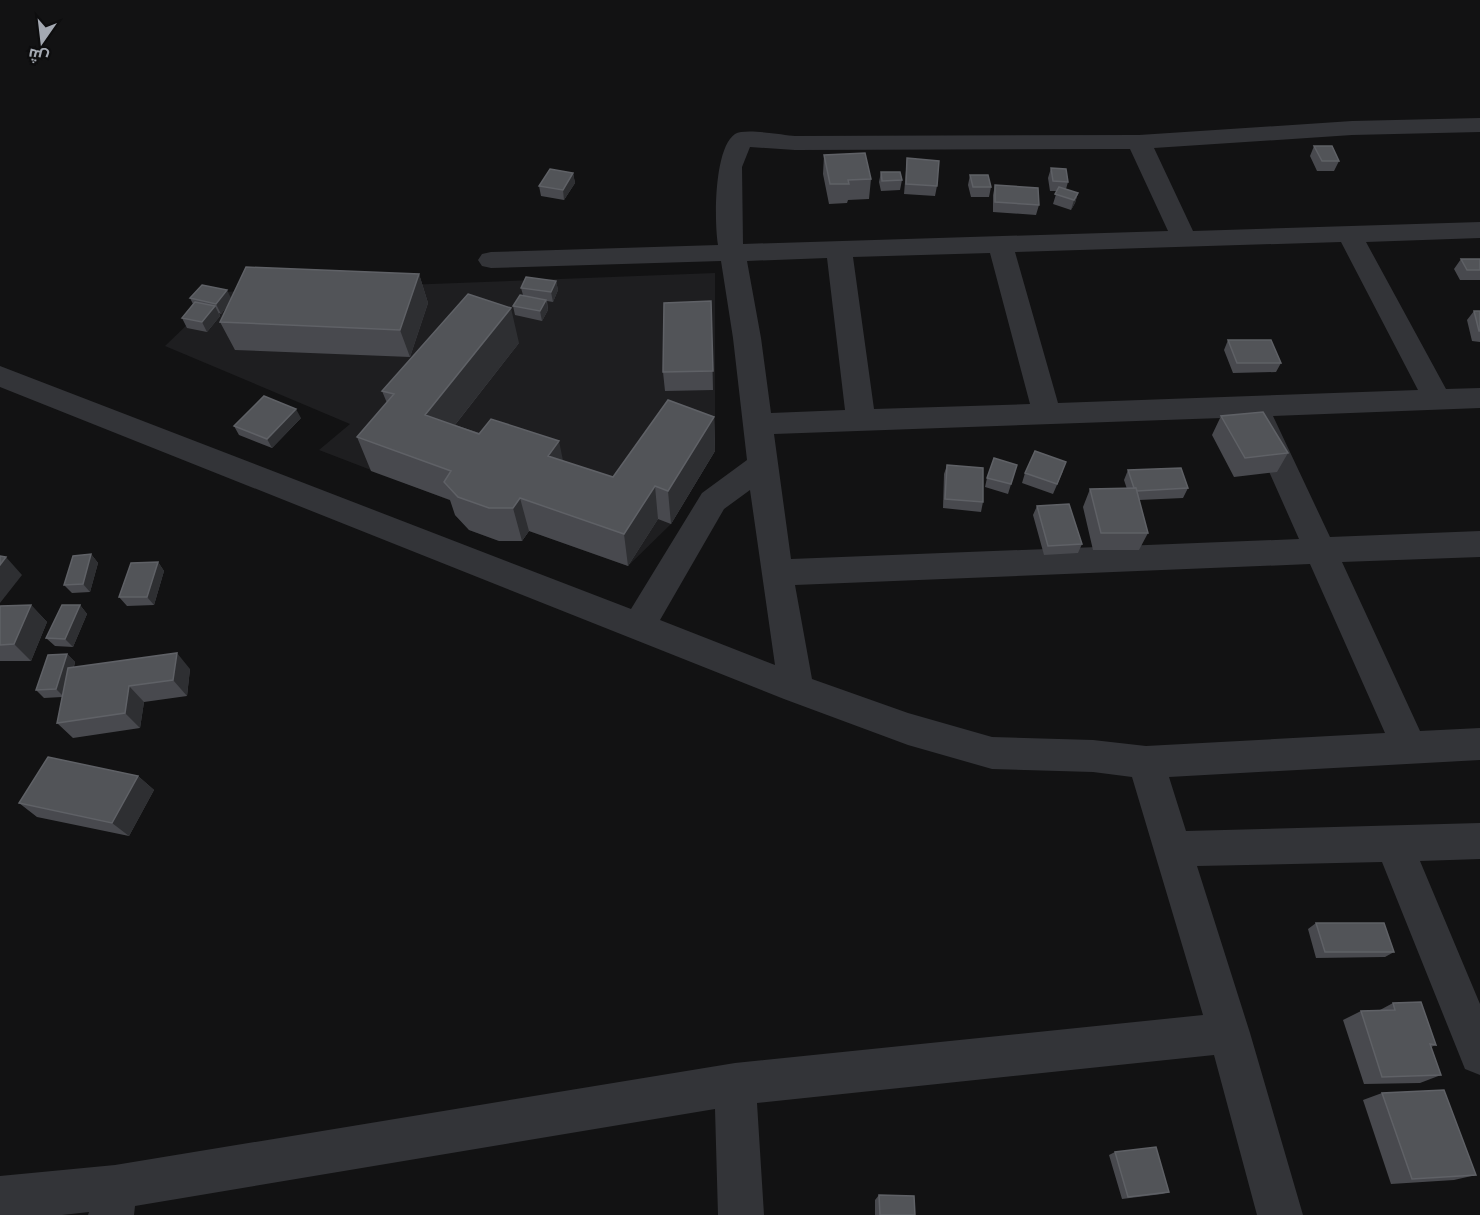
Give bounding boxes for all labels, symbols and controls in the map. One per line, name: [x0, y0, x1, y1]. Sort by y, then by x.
north arrow: [12, 12, 72, 72]
text: ش: [26, 44, 51, 68]

